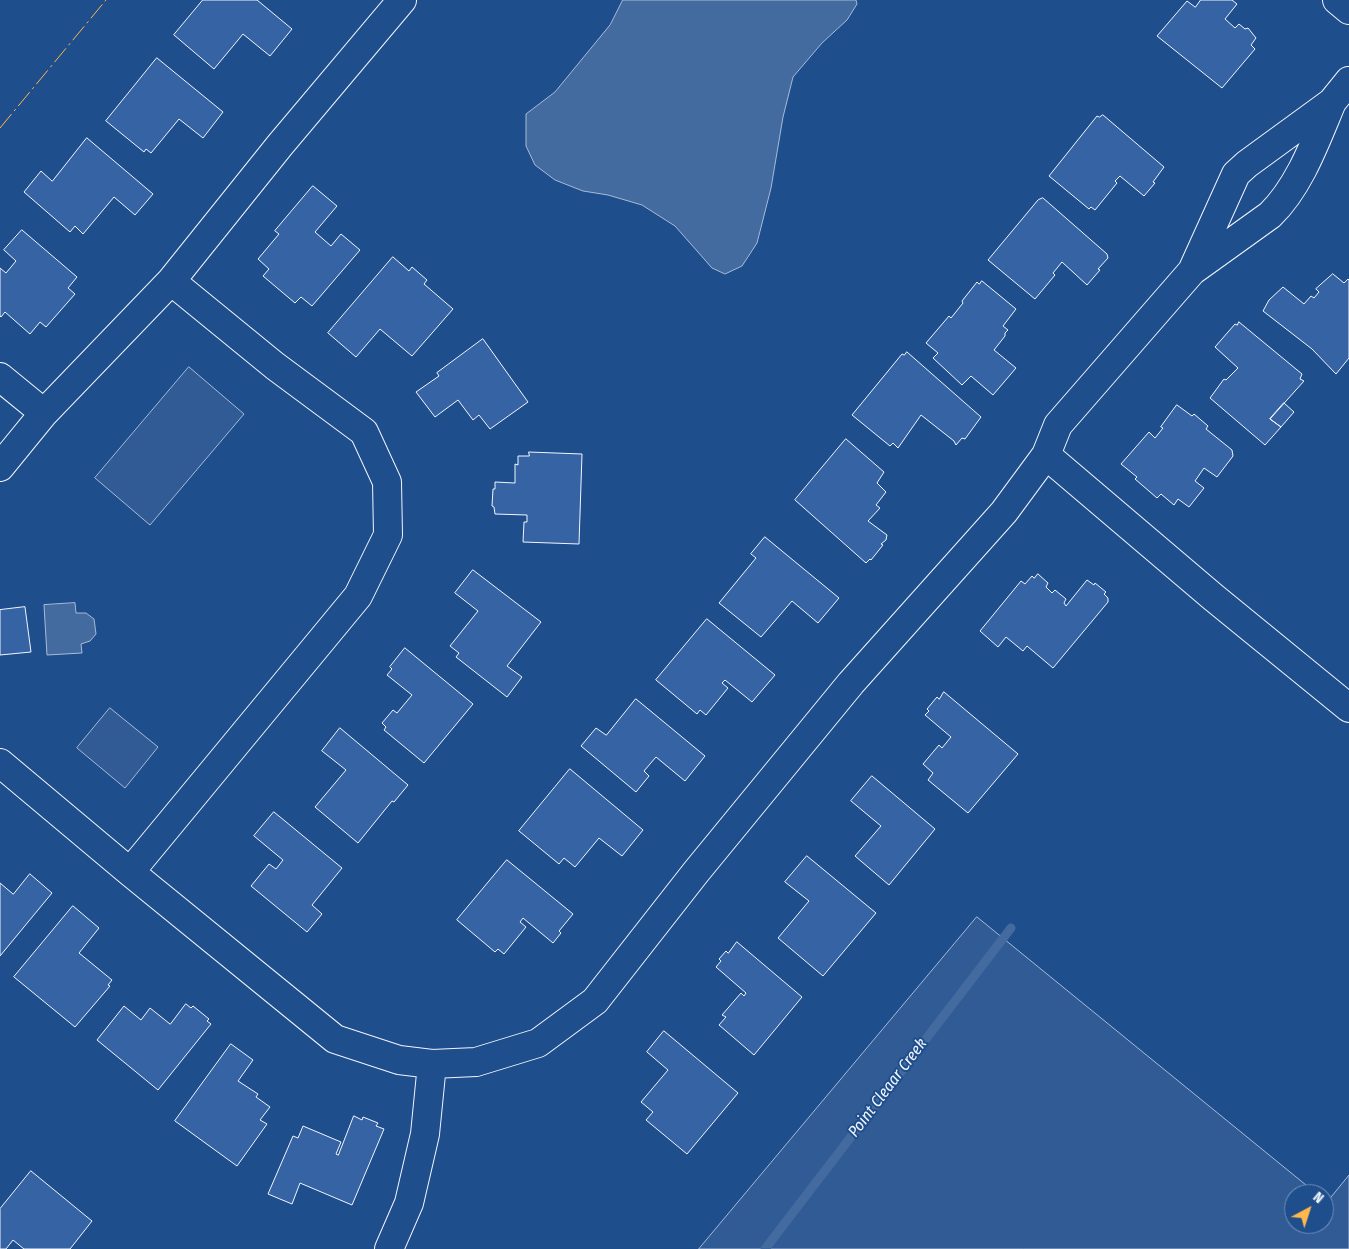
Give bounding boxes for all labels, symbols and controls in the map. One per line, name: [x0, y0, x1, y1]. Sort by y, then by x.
water label: Point Cleaar Creek: [845, 1035, 931, 1141]
north arrow: [1284, 1184, 1334, 1234]
text: N: [1310, 1189, 1327, 1207]

